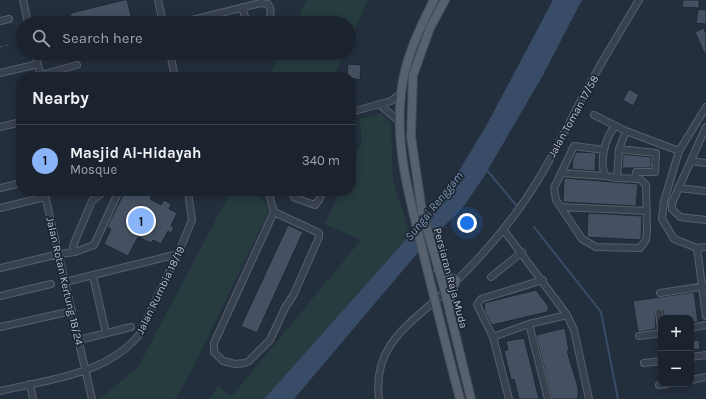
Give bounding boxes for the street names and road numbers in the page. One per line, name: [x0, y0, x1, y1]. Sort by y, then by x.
street label: Jalan Toman 17/58: [546, 73, 601, 159]
street label: Jalan Rotan Kertung 18/24: [43, 216, 86, 347]
street label: Persiaran Raja Muda: [431, 226, 470, 330]
street label: Jalan Rumbia 18/19: [134, 244, 187, 336]

